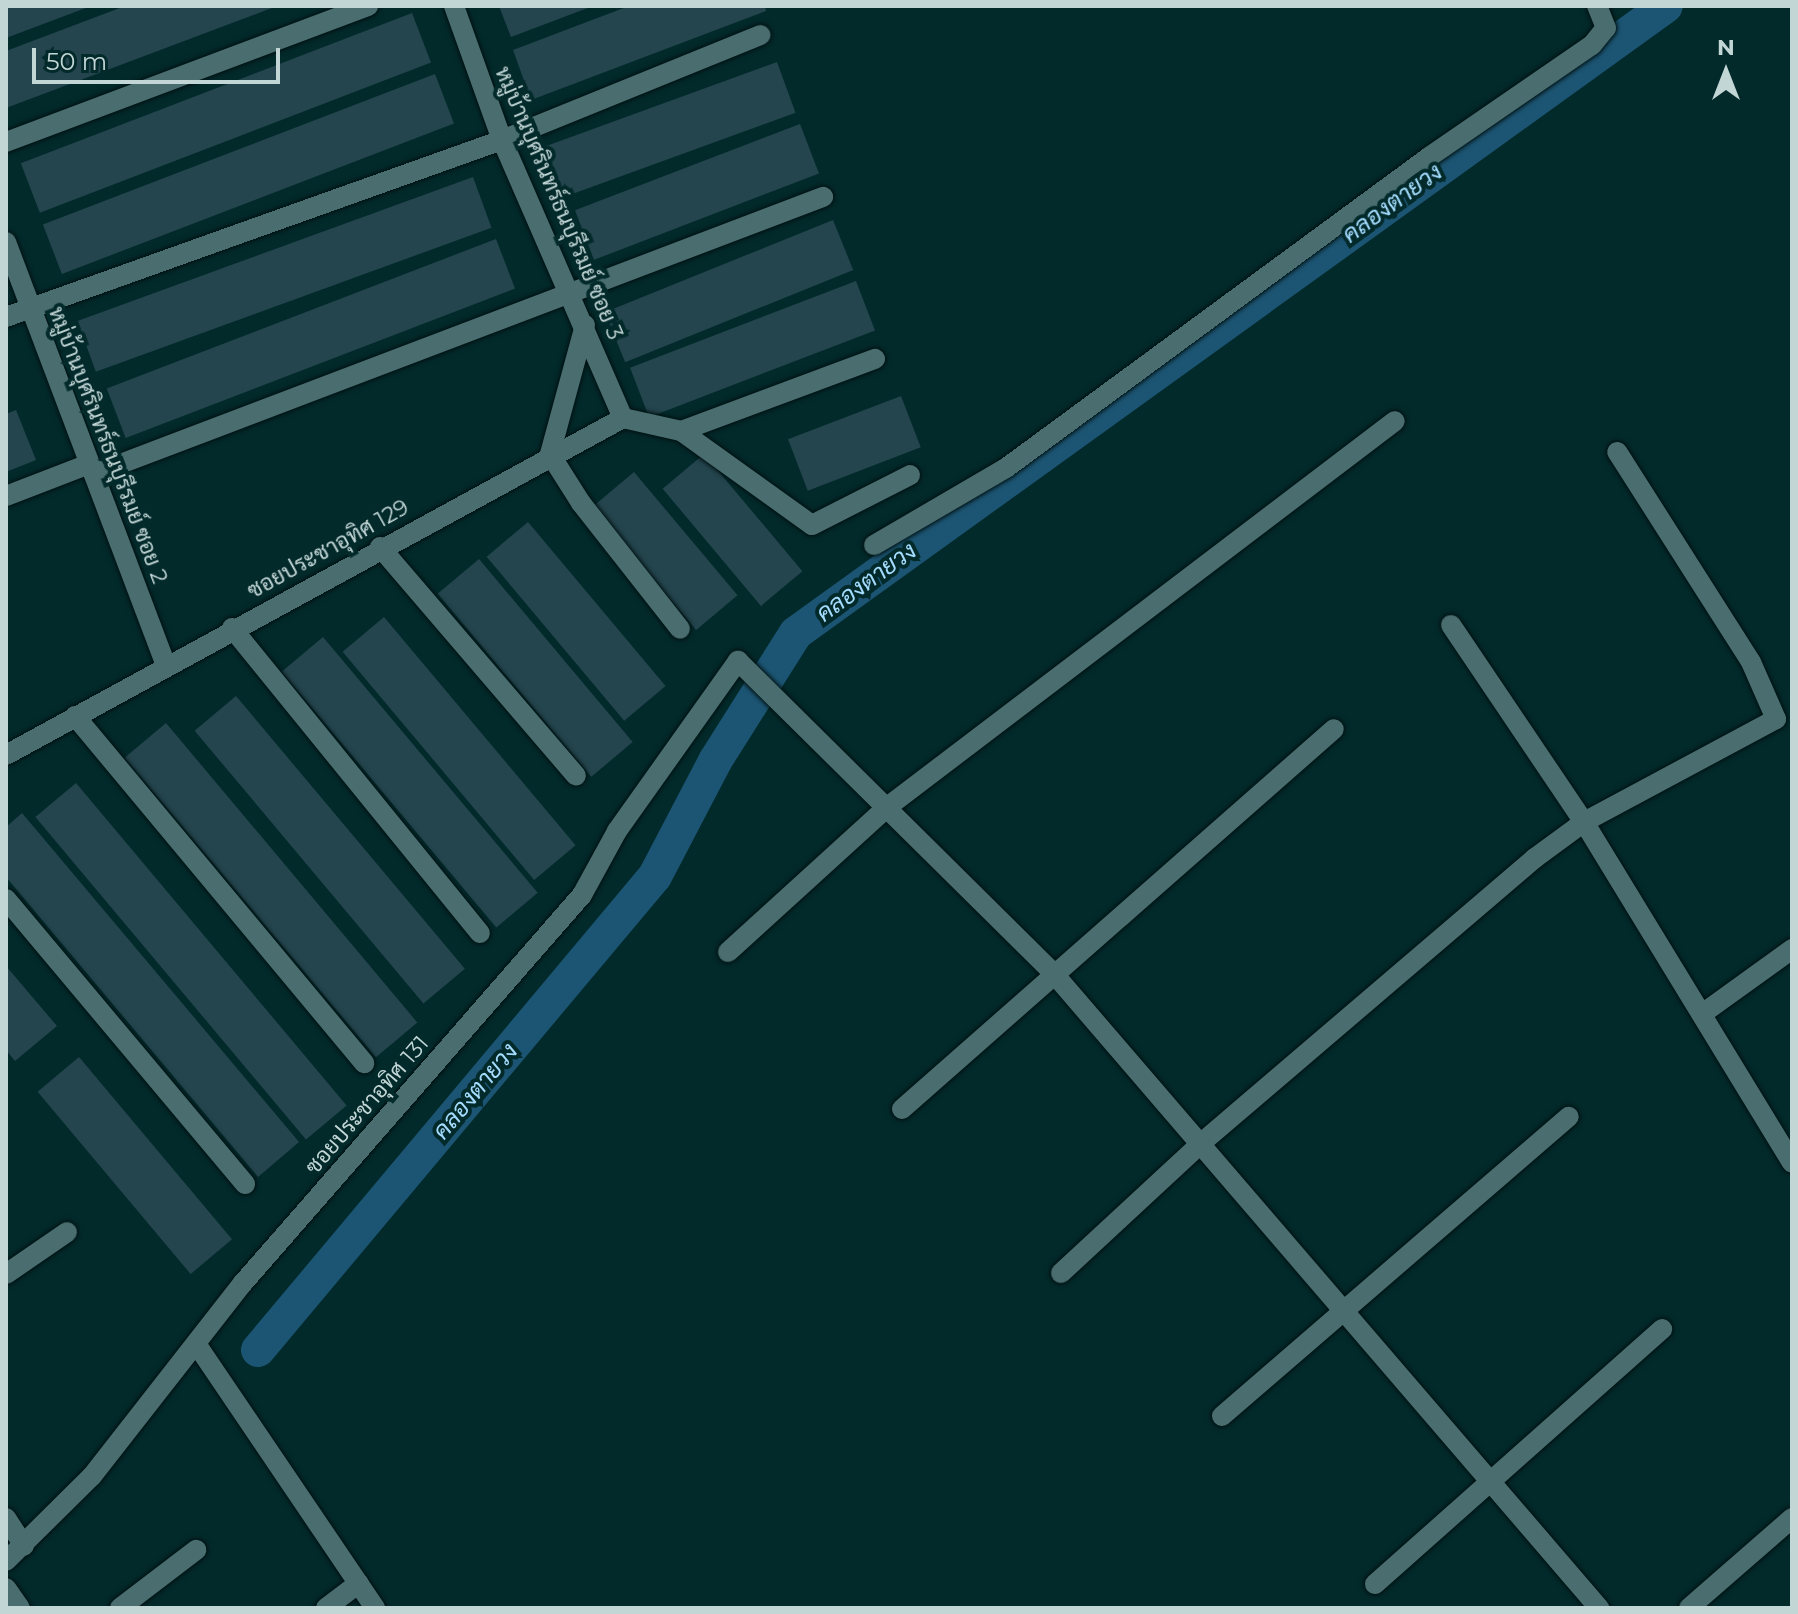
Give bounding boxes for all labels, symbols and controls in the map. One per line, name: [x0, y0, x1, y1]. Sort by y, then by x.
scale bar: [36, 32, 284, 82]
north arrow: [1686, 32, 1766, 112]
text: N: [1717, 34, 1735, 61]
text: 50 m: [46, 47, 107, 76]
street label: หมู่บ้านบุศรินทร์ธนบุรีรมย์ ซอย 3: [489, 62, 629, 344]
water label: คลองตายวง: [1336, 157, 1448, 249]
street label: หมู่บ้านบุศรินทร์ธนบุรีรมย์ ซอย 2: [43, 303, 173, 587]
street label: ซอยประชาอุทิศ 129: [243, 494, 413, 604]
water label: คลองตายวง: [810, 536, 922, 628]
street label: ซอยประชาอุทิศ 131: [300, 1030, 434, 1180]
water label: คลองตายวง: [427, 1037, 523, 1145]

